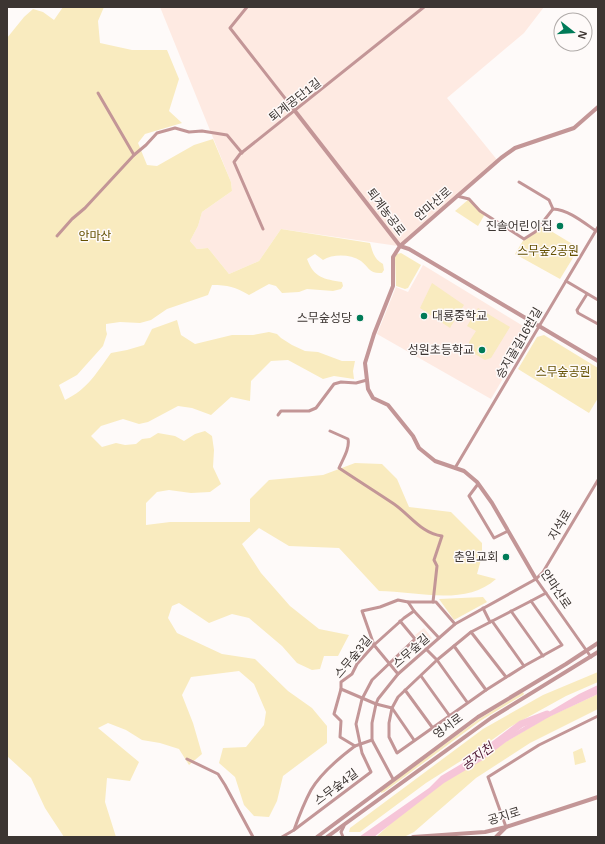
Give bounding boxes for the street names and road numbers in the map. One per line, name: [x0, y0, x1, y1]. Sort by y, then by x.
street label: 퇴계공단1길: [266, 75, 324, 125]
street label: 안마산로: [412, 184, 454, 224]
street label: 퇴계농공로: [364, 186, 408, 238]
street label: 승지골길16번길: [493, 305, 545, 381]
street label: 지석로: [545, 507, 575, 543]
street label: 안마산로: [538, 567, 574, 611]
street label: 스무숲길: [390, 631, 432, 671]
street label: 스무숲3길: [331, 633, 375, 681]
street label: 영서로: [430, 711, 466, 741]
street label: 스무숲4길: [311, 766, 361, 808]
street label: 공지로: [486, 804, 522, 828]

